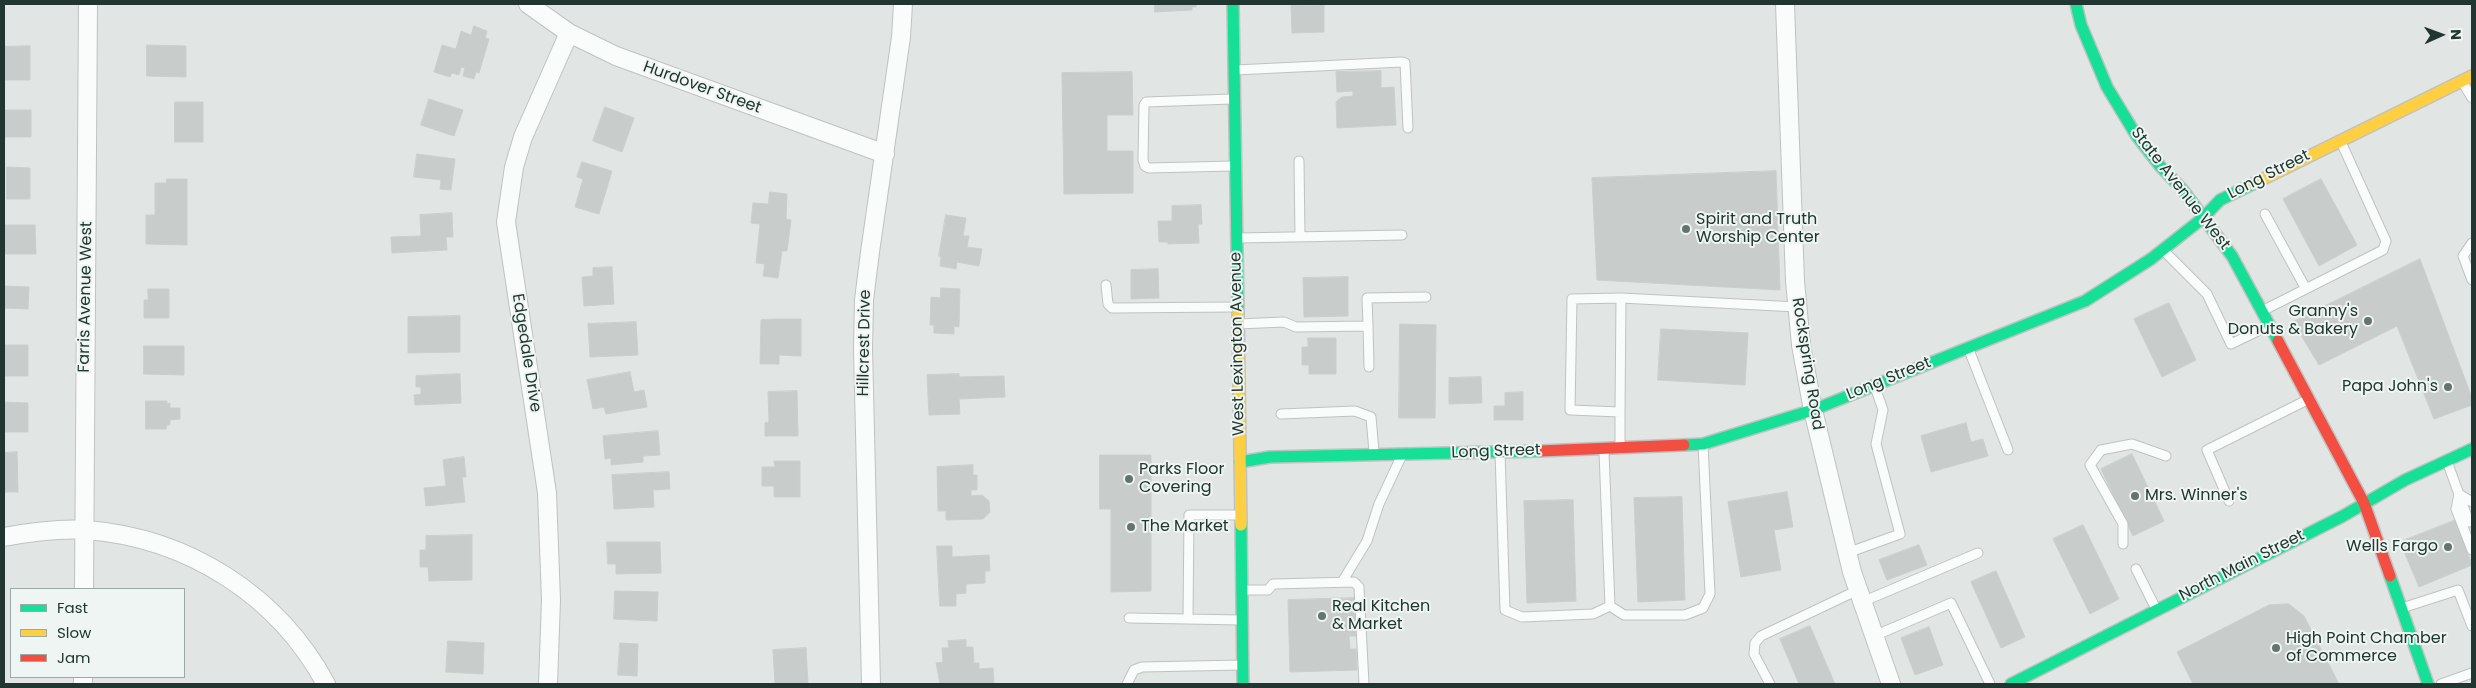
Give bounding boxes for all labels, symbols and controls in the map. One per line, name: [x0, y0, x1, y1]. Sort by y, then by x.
north arrow: [2416, 10, 2466, 60]
text: N: [2446, 29, 2466, 40]
street label: Hurdover Street: [640, 58, 764, 118]
street label: State Avenue West: [2126, 124, 2234, 254]
street label: Long Street: [2225, 146, 2313, 204]
place label: Spirit and Truth Worship Center: [1696, 210, 1820, 248]
street label: Farris Avenue West: [75, 221, 97, 373]
marker: Spirit and Truth Worship Center: [1680, 223, 1692, 235]
street label: West Lexington Avenue: [1227, 252, 1249, 436]
street label: Hillcrest Drive: [854, 289, 876, 397]
street label: Edgedale Drive: [507, 292, 545, 414]
street label: Rockspring Road: [1787, 296, 1827, 432]
place label: Granny's Donuts & Bakery: [2228, 302, 2358, 340]
marker: Granny's Donuts & Bakery: [2362, 315, 2374, 327]
street label: Long Street: [1844, 353, 1934, 405]
place label: Papa John's: [2342, 377, 2438, 397]
marker: Papa John's: [2442, 381, 2454, 393]
street label: Long Street: [1451, 441, 1541, 463]
place label: Parks Floor Covering: [1139, 460, 1224, 498]
marker: Parks Floor Covering: [1123, 473, 1135, 485]
place label: Mrs. Winner's: [2145, 486, 2248, 506]
marker: Mrs. Winner's: [2129, 490, 2141, 502]
place label: The Market: [1141, 517, 1229, 537]
marker: The Market: [1125, 521, 1137, 533]
street label: North Main Street: [2176, 526, 2308, 606]
place label: Wells Fargo: [2346, 537, 2438, 557]
marker: Wells Fargo: [2442, 541, 2454, 553]
legend: [10, 588, 185, 678]
text: Fast: [57, 597, 88, 618]
place label: Real Kitchen & Market: [1332, 597, 1430, 635]
marker: Real Kitchen & Market: [1316, 610, 1328, 622]
text: Slow: [57, 622, 91, 643]
place label: High Point Chamber of Commerce: [2286, 629, 2447, 667]
marker: High Point Chamber of Commerce: [2270, 642, 2282, 654]
text: Jam: [57, 647, 91, 668]

